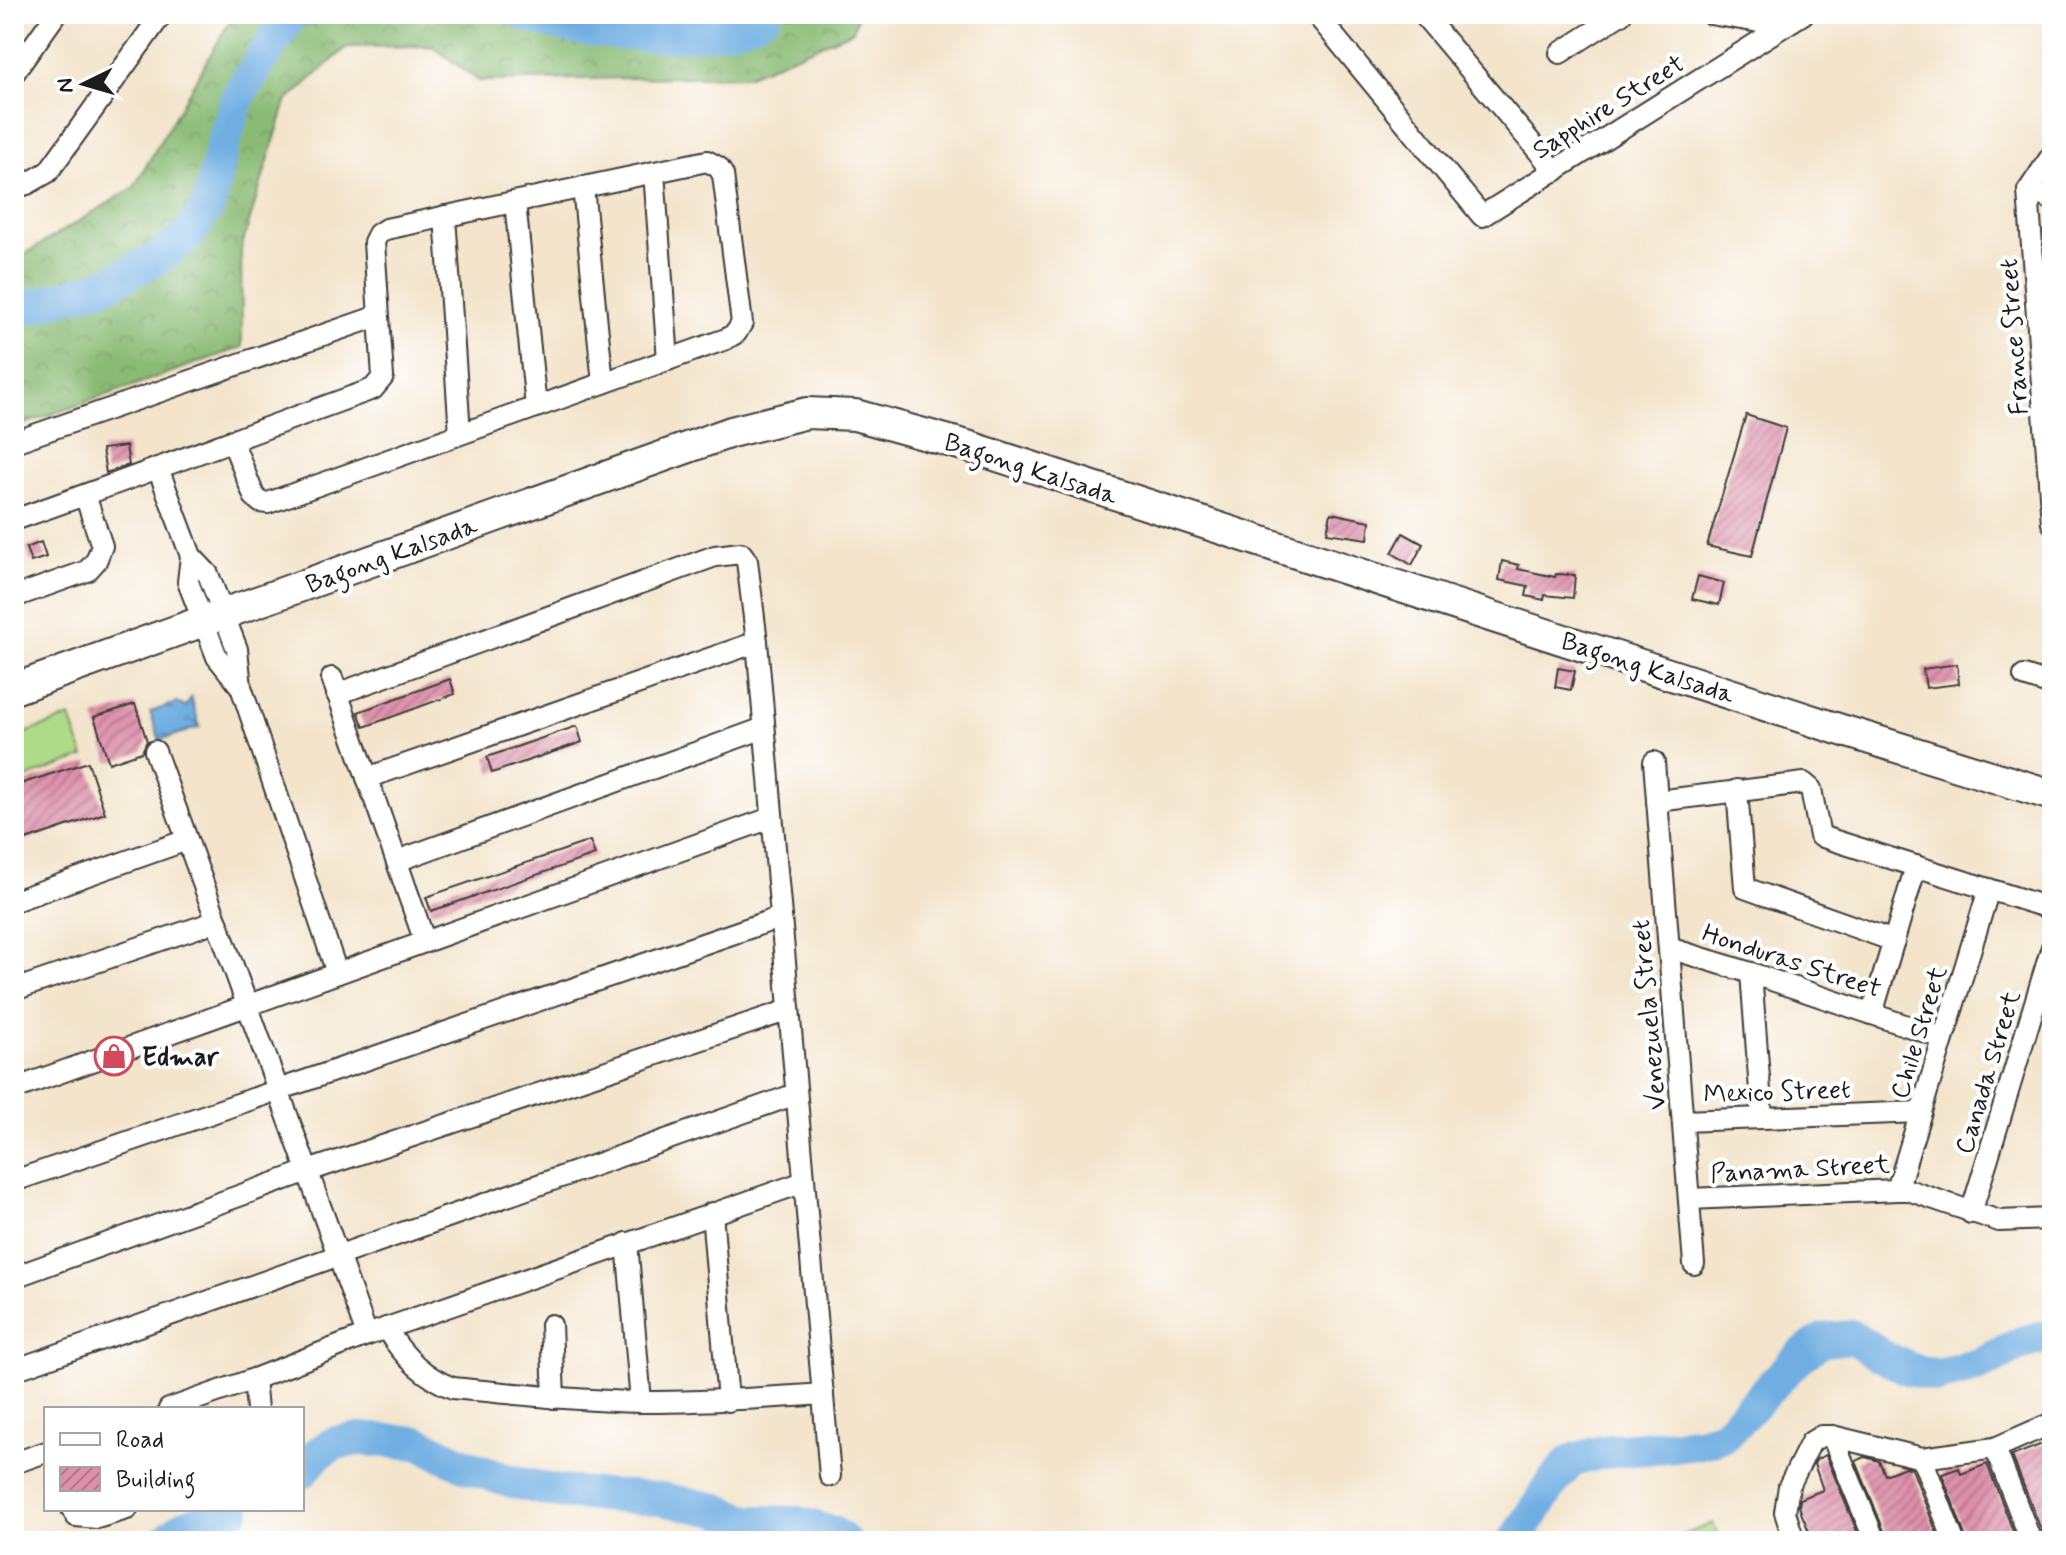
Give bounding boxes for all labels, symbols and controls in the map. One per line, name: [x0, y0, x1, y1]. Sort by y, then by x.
north arrow: [44, 44, 124, 124]
street label: Sapphire Street: [1527, 47, 1691, 168]
text: N: [51, 77, 81, 94]
street label: France Street: [1993, 257, 2037, 416]
street label: Bagong Kalsada: [939, 426, 1122, 517]
street label: Bagong Kalsada: [301, 509, 483, 605]
street label: Bagong Kalsada: [1556, 625, 1739, 716]
street label: Honduras Street: [1698, 917, 1885, 1007]
street label: Venezuela Street: [1625, 918, 1675, 1111]
street label: Chile Street: [1884, 962, 1956, 1103]
street label: Canada Street: [1948, 987, 2030, 1158]
shop icon: Edmar: [93, 1035, 135, 1077]
place label: Edmar: [142, 1041, 220, 1075]
street label: Mexico Street: [1703, 1073, 1851, 1113]
street label: Panama Street: [1709, 1148, 1891, 1192]
legend: [44, 1407, 304, 1511]
text: Road: [116, 1425, 164, 1456]
text: Building: [116, 1465, 196, 1499]

